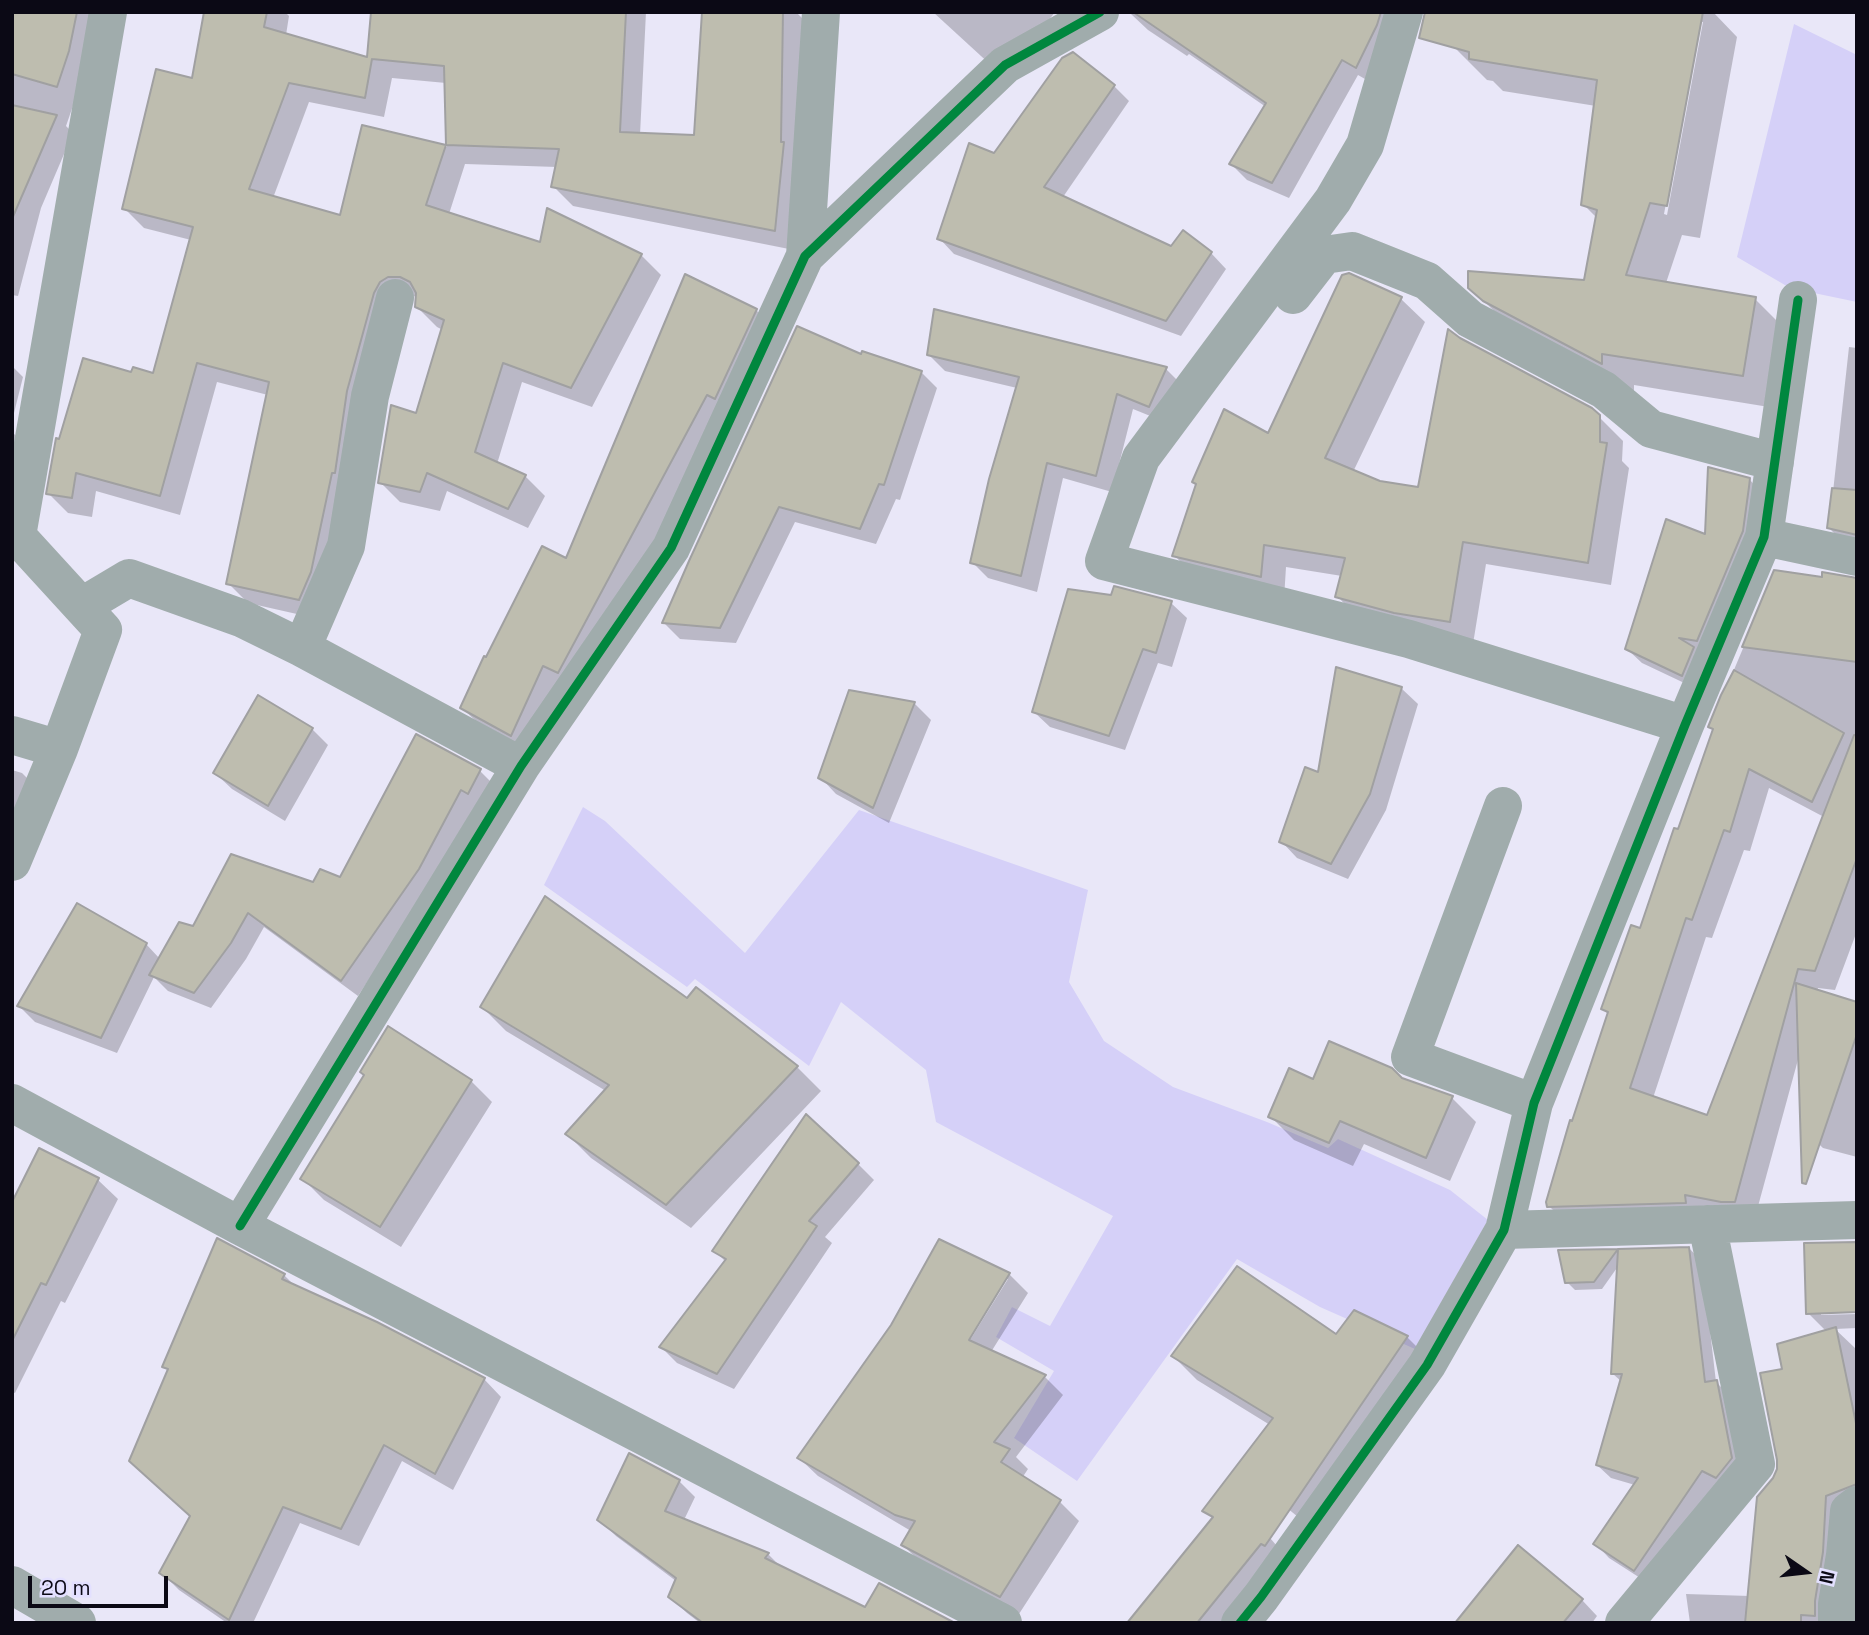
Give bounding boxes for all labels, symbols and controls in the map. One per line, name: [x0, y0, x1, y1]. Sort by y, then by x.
north arrow: [1771, 1537, 1841, 1607]
scale bar: [32, 1562, 172, 1606]
text: N: [1813, 1568, 1841, 1586]
text: 20 m: [41, 1574, 91, 1601]

